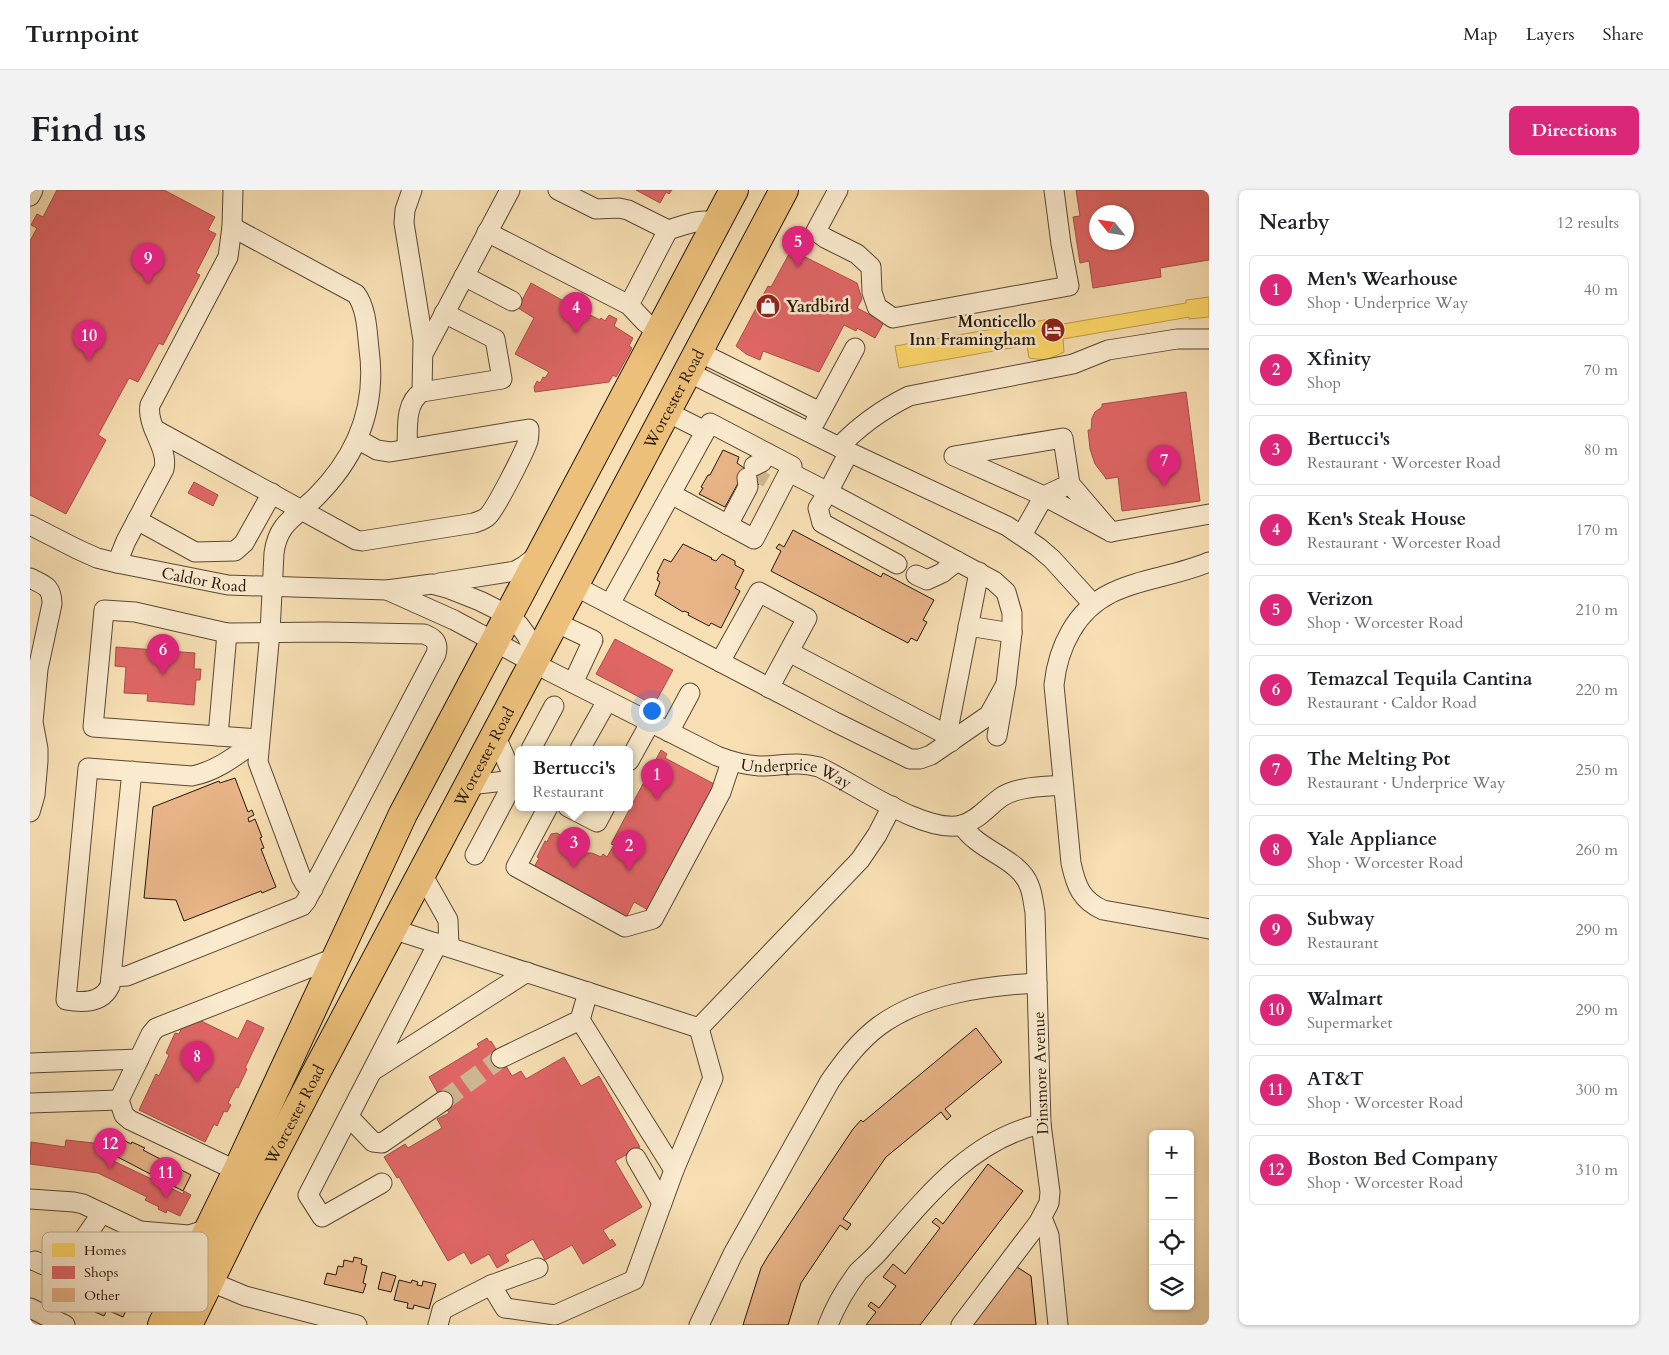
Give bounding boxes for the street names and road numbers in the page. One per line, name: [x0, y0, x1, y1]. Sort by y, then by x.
street label: Worcester Road: [638, 345, 710, 454]
street label: Caldor Road: [160, 562, 247, 598]
street label: Worcester Road: [449, 703, 520, 811]
street label: Underprice Way: [739, 754, 856, 795]
street label: Dinsmore Avenue: [1028, 1011, 1054, 1135]
street label: Worcester Road: [260, 1061, 331, 1169]

